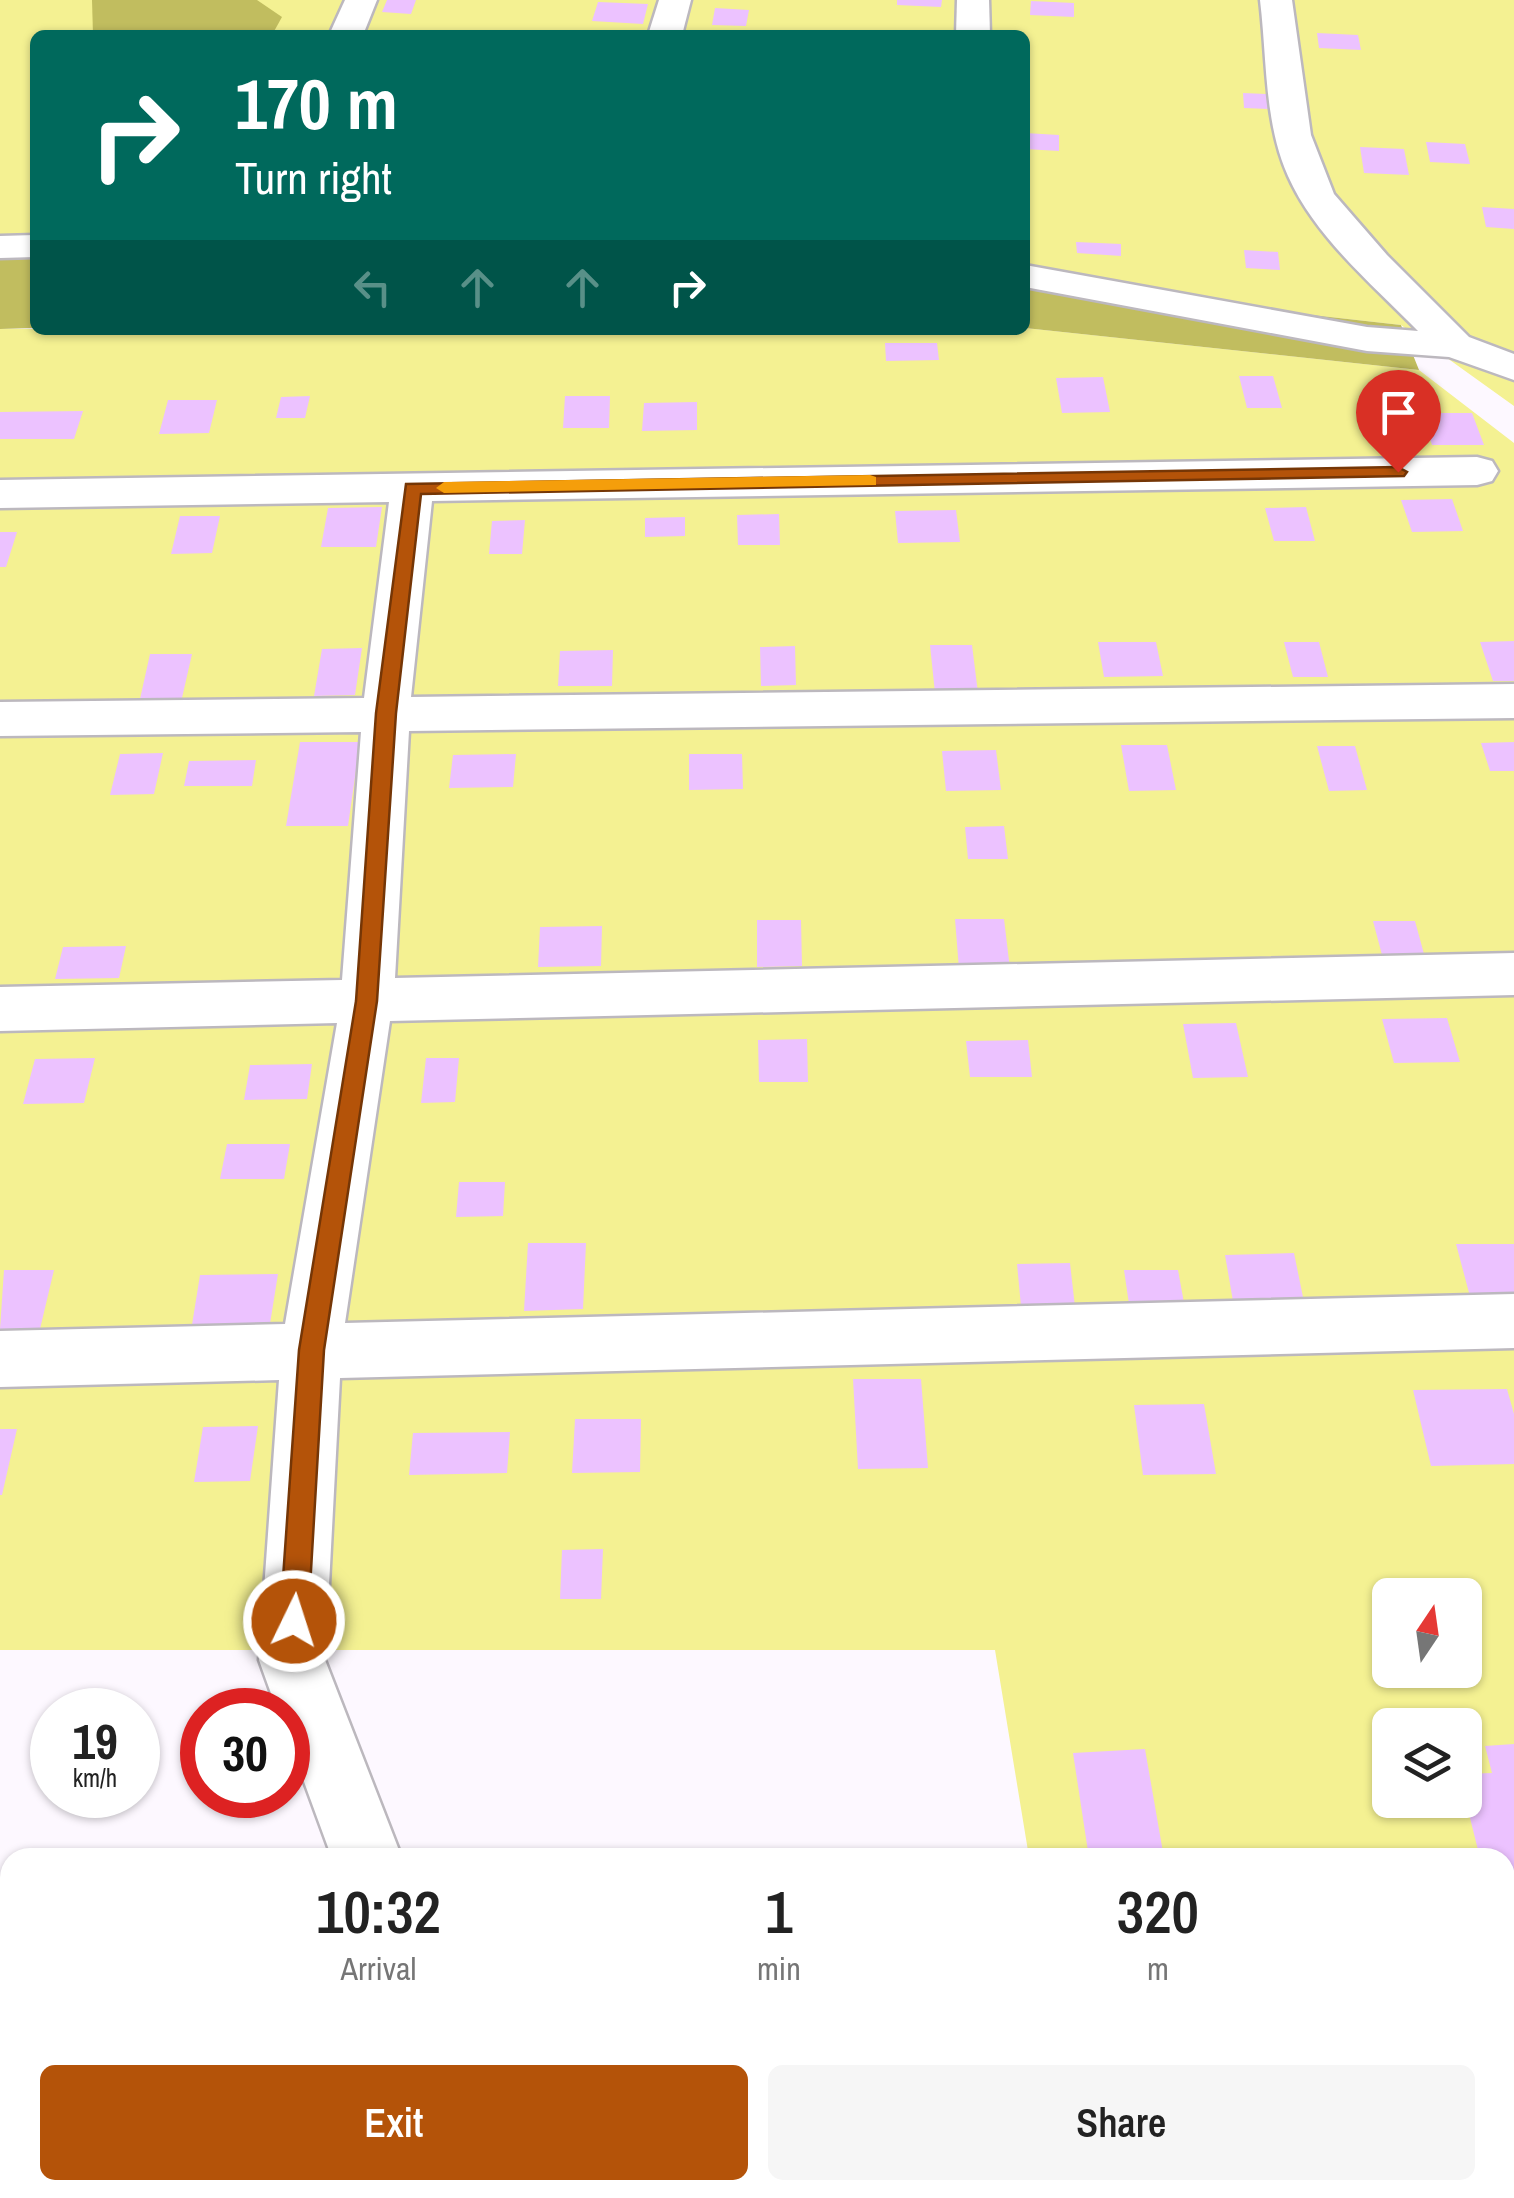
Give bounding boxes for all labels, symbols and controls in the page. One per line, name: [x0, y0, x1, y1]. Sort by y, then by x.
text: 170 m: [235, 57, 398, 151]
icon: right: [70, 70, 200, 200]
text: Turn right: [235, 147, 392, 208]
icon: left: [345, 260, 400, 315]
icon: ahead: [450, 260, 505, 315]
icon: ahead: [555, 260, 610, 315]
icon: right: [660, 260, 715, 315]
pin: [1356, 370, 1441, 473]
icon: arrive: [1371, 385, 1426, 440]
position arrow: [242, 1569, 346, 1673]
north arrow: [1372, 1578, 1482, 1688]
map controls: [1372, 1578, 1482, 1818]
speed limit sign: 30: [180, 1688, 310, 1818]
text: 19: [72, 1707, 118, 1775]
button: layers: [1372, 1708, 1482, 1818]
text: km/h: [73, 1761, 117, 1795]
text: 10:32: [316, 1871, 441, 1952]
text: 1: [765, 1871, 793, 1952]
text: 320: [1117, 1871, 1199, 1952]
text: Arrival: [341, 1947, 416, 1990]
text: min: [757, 1947, 801, 1990]
text: m: [1147, 1947, 1169, 1990]
button: Exit: [40, 2065, 748, 2180]
button: Share: [768, 2065, 1475, 2180]

